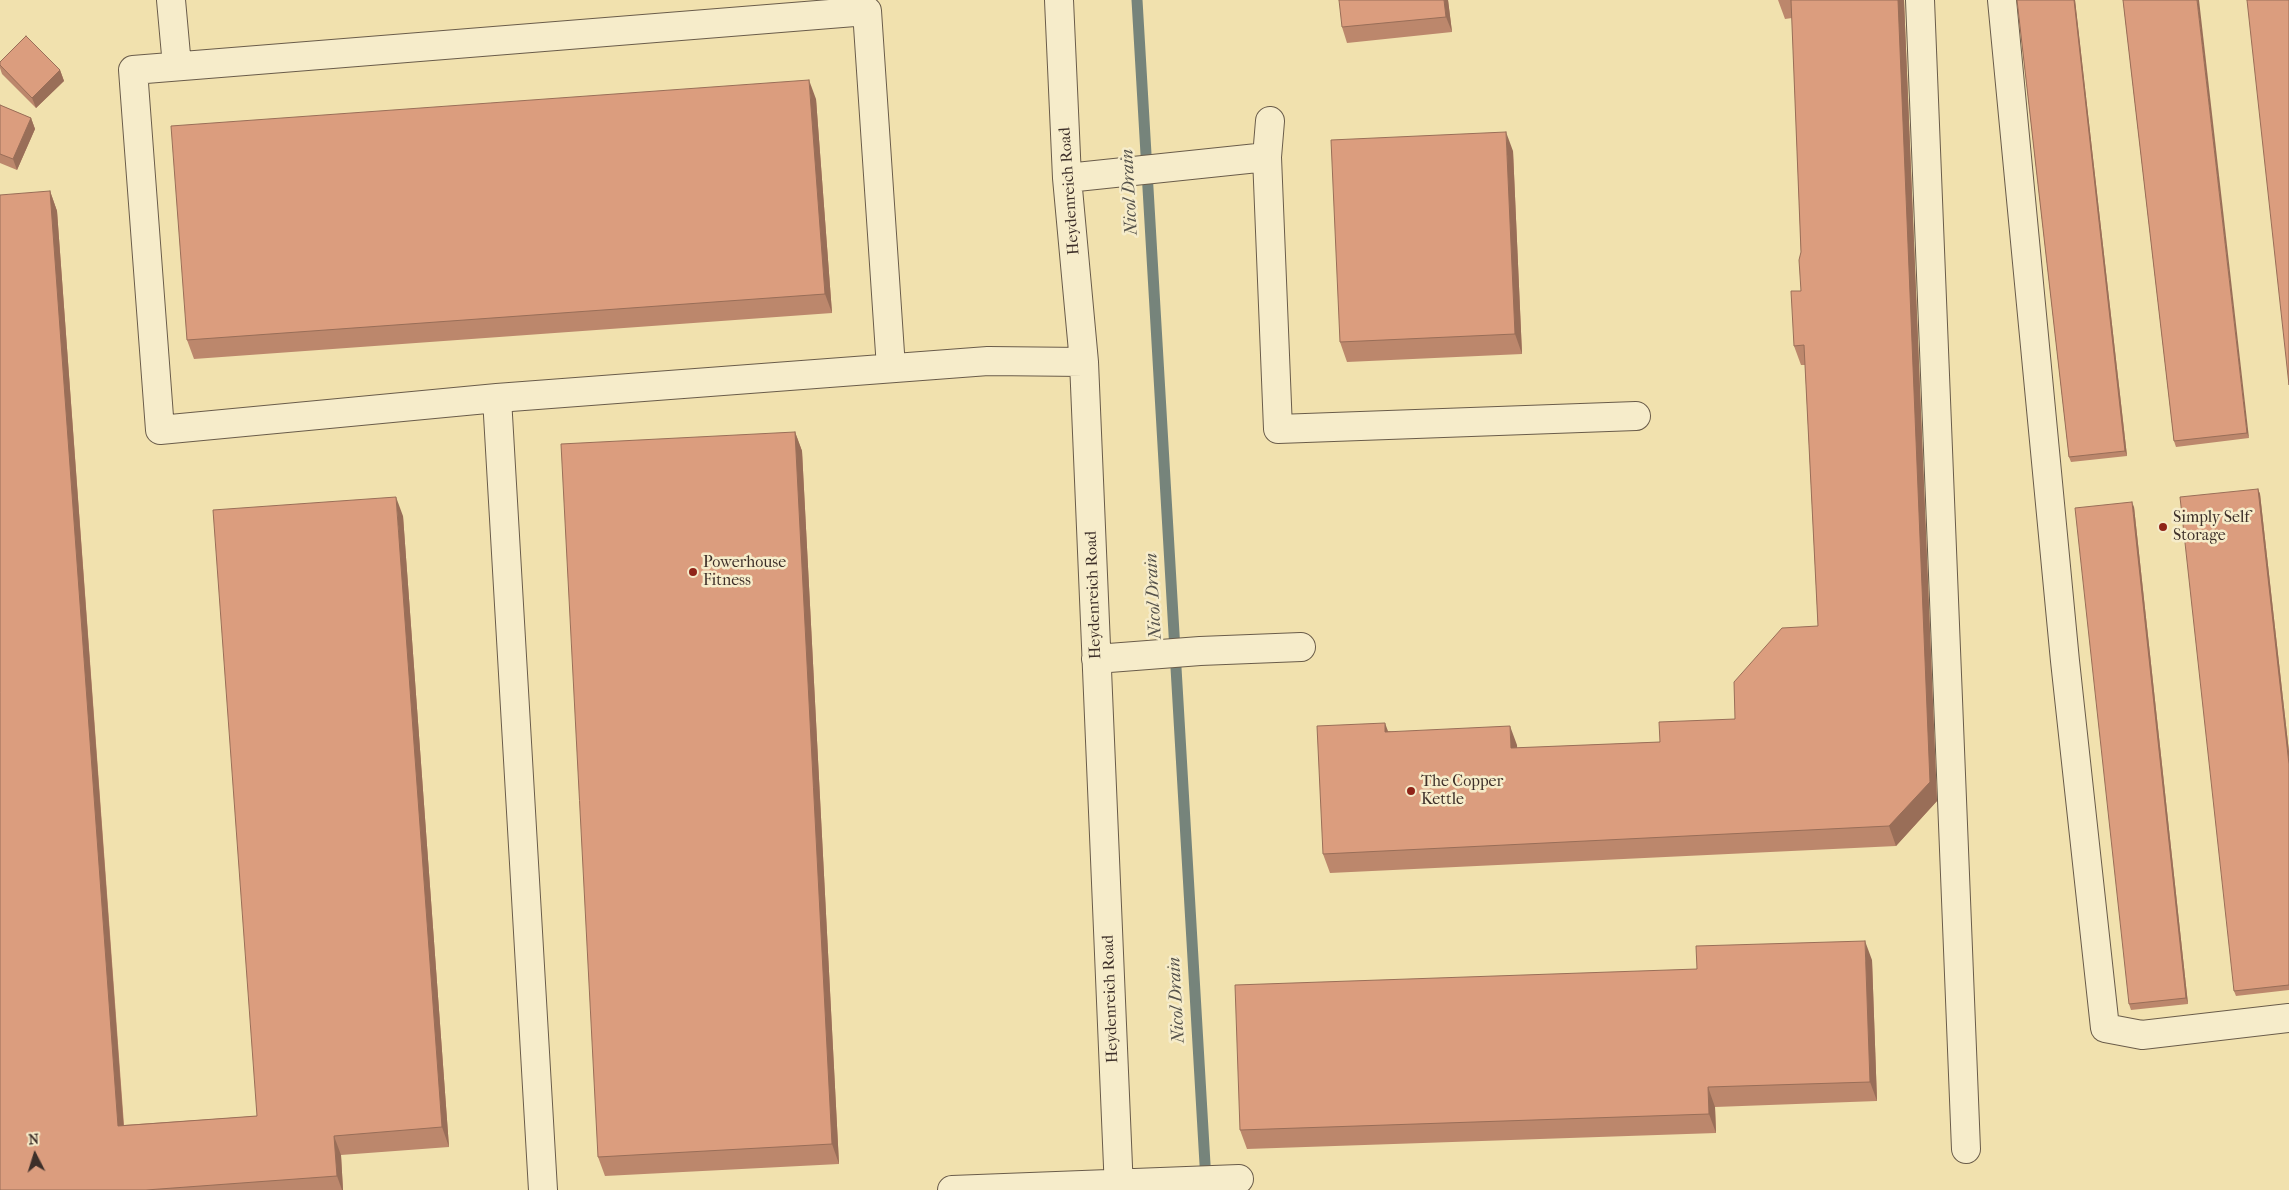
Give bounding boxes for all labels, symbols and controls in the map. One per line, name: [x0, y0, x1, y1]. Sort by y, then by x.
street label: Heydenreich Road: [1056, 126, 1084, 256]
water label: Nicol Drain: [1117, 148, 1143, 236]
place label: Simply Self Storage: [2173, 508, 2250, 546]
marker: Simply Self Storage: [2157, 521, 2169, 533]
street label: Heydenreich Road: [1082, 531, 1106, 659]
water label: Nicol Drain: [1141, 552, 1167, 640]
place label: Powerhouse Fitness: [703, 553, 786, 591]
marker: Powerhouse Fitness: [687, 566, 699, 578]
place label: The Copper Kettle: [1421, 772, 1503, 810]
marker: The Copper Kettle: [1405, 785, 1417, 797]
street label: Heydenreich Road: [1099, 935, 1123, 1063]
water label: Nicol Drain: [1164, 956, 1190, 1044]
north arrow: [10, 1130, 60, 1180]
text: N: [28, 1131, 40, 1148]

